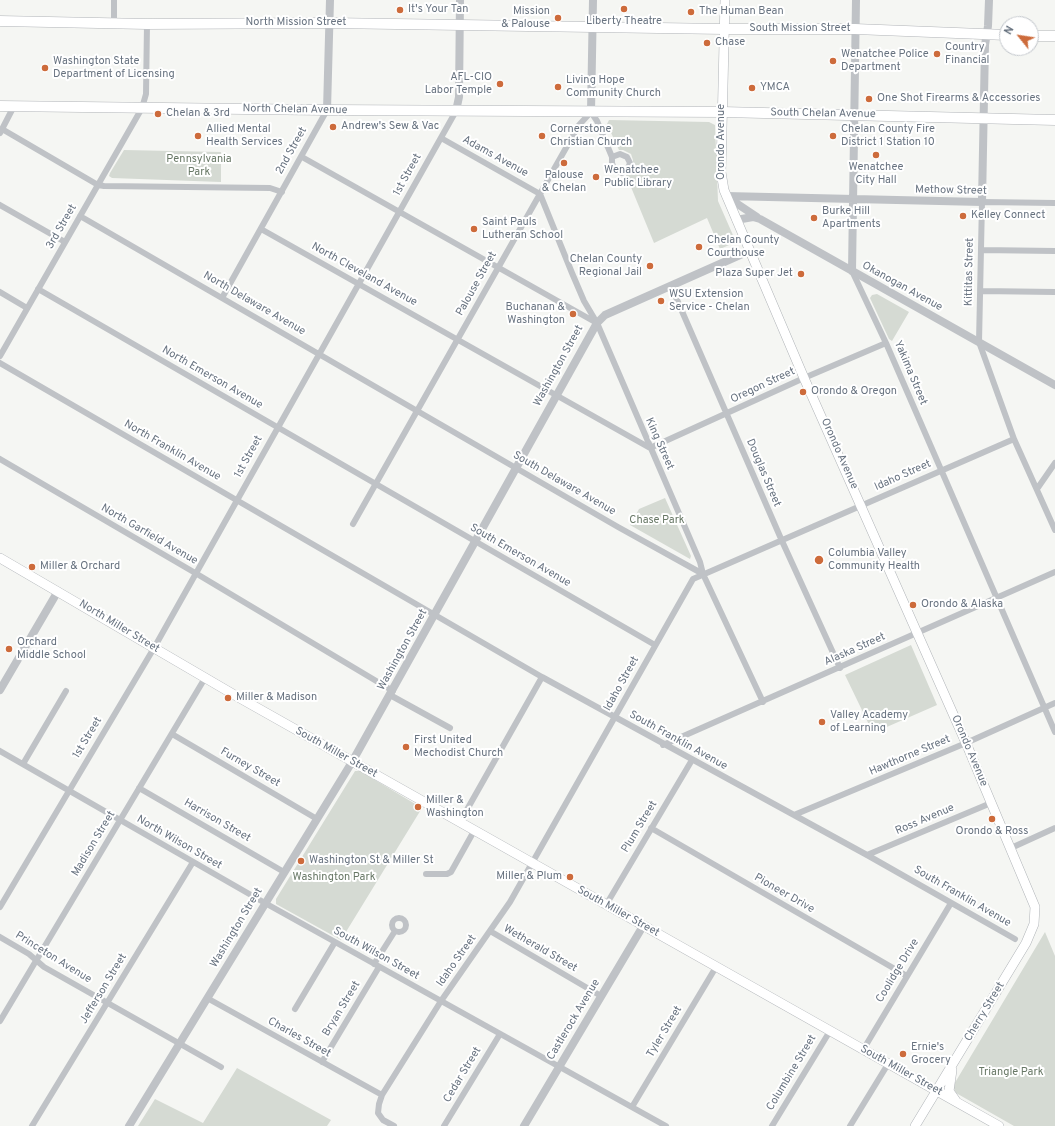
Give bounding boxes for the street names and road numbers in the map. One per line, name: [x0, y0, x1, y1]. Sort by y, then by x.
street label: North Mission Street: [246, 16, 346, 30]
street label: South Mission Street: [749, 22, 851, 36]
street label: North Chelan Avenue: [242, 102, 348, 118]
street label: Orondo Avenue: [715, 104, 729, 180]
street label: South Chelan Avenue: [770, 106, 876, 122]
street label: 2nd Street: [274, 125, 310, 177]
street label: Adams Avenue: [460, 133, 530, 181]
street label: 1st Street: [391, 152, 425, 198]
street label: Methow Street: [915, 184, 987, 198]
street label: 3rd Street: [44, 202, 80, 252]
street label: Kittitas Street: [963, 238, 977, 306]
street label: North Cleveland Avenue: [309, 240, 419, 310]
street label: Palouse Street: [454, 250, 500, 318]
street label: Okanogan Avenue: [859, 259, 945, 315]
street label: North Delaware Avenue: [201, 269, 307, 339]
street label: Washington Street: [531, 323, 587, 409]
street label: Yakima Street: [890, 339, 930, 407]
street label: North Emerson Avenue: [159, 344, 265, 412]
street label: Oregon Street: [729, 365, 797, 407]
street label: King Street: [642, 416, 676, 472]
street label: Orondo Avenue: [817, 417, 861, 491]
street label: North Franklin Avenue: [121, 418, 223, 484]
street label: 1st Street: [232, 434, 266, 480]
street label: Douglas Street: [743, 437, 783, 509]
street label: South Delaware Avenue: [510, 449, 618, 519]
street label: Idaho Street: [873, 458, 933, 494]
street label: North Garfield Avenue: [98, 502, 200, 568]
street label: South Emerson Avenue: [467, 522, 573, 590]
street label: North Miller Street: [76, 598, 162, 656]
street label: Washington Street: [375, 607, 431, 693]
street label: Alaska Street: [822, 631, 888, 669]
street label: Idaho Street: [602, 654, 642, 714]
street label: South Franklin Avenue: [627, 709, 729, 773]
street label: Orondo Avenue: [948, 713, 990, 789]
street label: 1st Street: [71, 715, 105, 761]
street label: South Miller Street: [293, 725, 379, 781]
street label: Hawthorne Street: [867, 733, 953, 779]
street label: Furney Street: [218, 746, 282, 790]
street label: Harrison Street: [181, 797, 253, 845]
street label: Plum Street: [619, 799, 661, 855]
street label: Ross Avenue: [894, 802, 956, 838]
street label: Madison Street: [69, 809, 119, 879]
street label: North Wilson Street: [134, 813, 224, 873]
street label: South Franklin Avenue: [911, 864, 1013, 930]
street label: Pioneer Drive: [752, 871, 816, 917]
street label: South Miller Street: [575, 884, 661, 940]
street label: Washington Street: [208, 886, 266, 970]
street label: Wetherald Street: [501, 923, 579, 975]
street label: South Wilson Street: [331, 925, 421, 983]
street label: Princeton Avenue: [12, 929, 94, 987]
street label: Idaho Street: [434, 932, 480, 990]
street label: Coolidge Drive: [874, 937, 922, 1005]
street label: Jefferson Street: [78, 951, 130, 1027]
street label: Castlerock Avenue: [545, 977, 603, 1063]
street label: Bryan Street: [320, 979, 364, 1039]
street label: Cherry Street: [962, 980, 1008, 1044]
street label: Tyler Street: [644, 1004, 686, 1060]
street label: Charles Street: [265, 1015, 333, 1061]
street label: Columbine Street: [764, 1033, 820, 1113]
street label: South Miller Street: [858, 1043, 944, 1099]
street label: Cedar Street: [441, 1045, 485, 1105]

